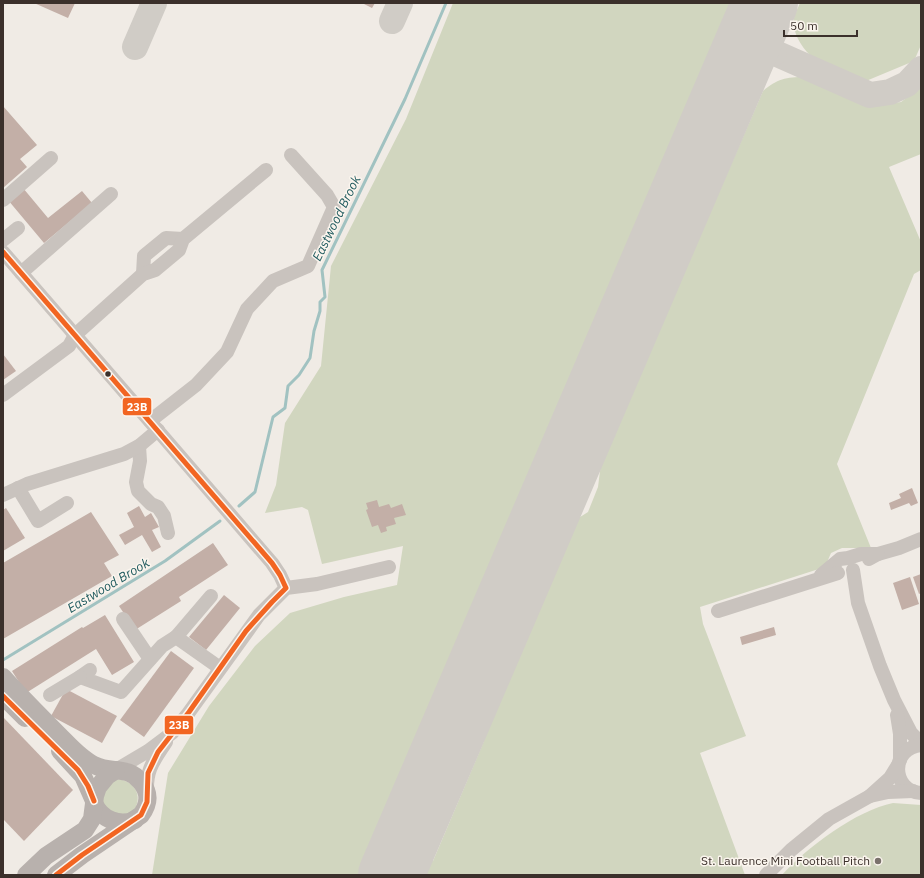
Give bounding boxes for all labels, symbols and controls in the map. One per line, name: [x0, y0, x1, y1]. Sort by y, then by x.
scale bar: [784, 12, 857, 38]
text: 50 m: [790, 18, 818, 33]
water label: Eastwood Brook: [308, 172, 365, 264]
unlabelled marker: [103, 369, 113, 379]
line badge: 23B: [122, 397, 152, 416]
text: 23B: [127, 400, 147, 414]
water label: Eastwood Brook: [64, 554, 153, 617]
line badge: 23B: [164, 715, 194, 735]
text: 23B: [169, 718, 189, 732]
place label: St. Laurence Mini Football Pitch: [701, 853, 870, 868]
marker: St. Laurence Mini Football Pitch: [873, 856, 883, 866]

